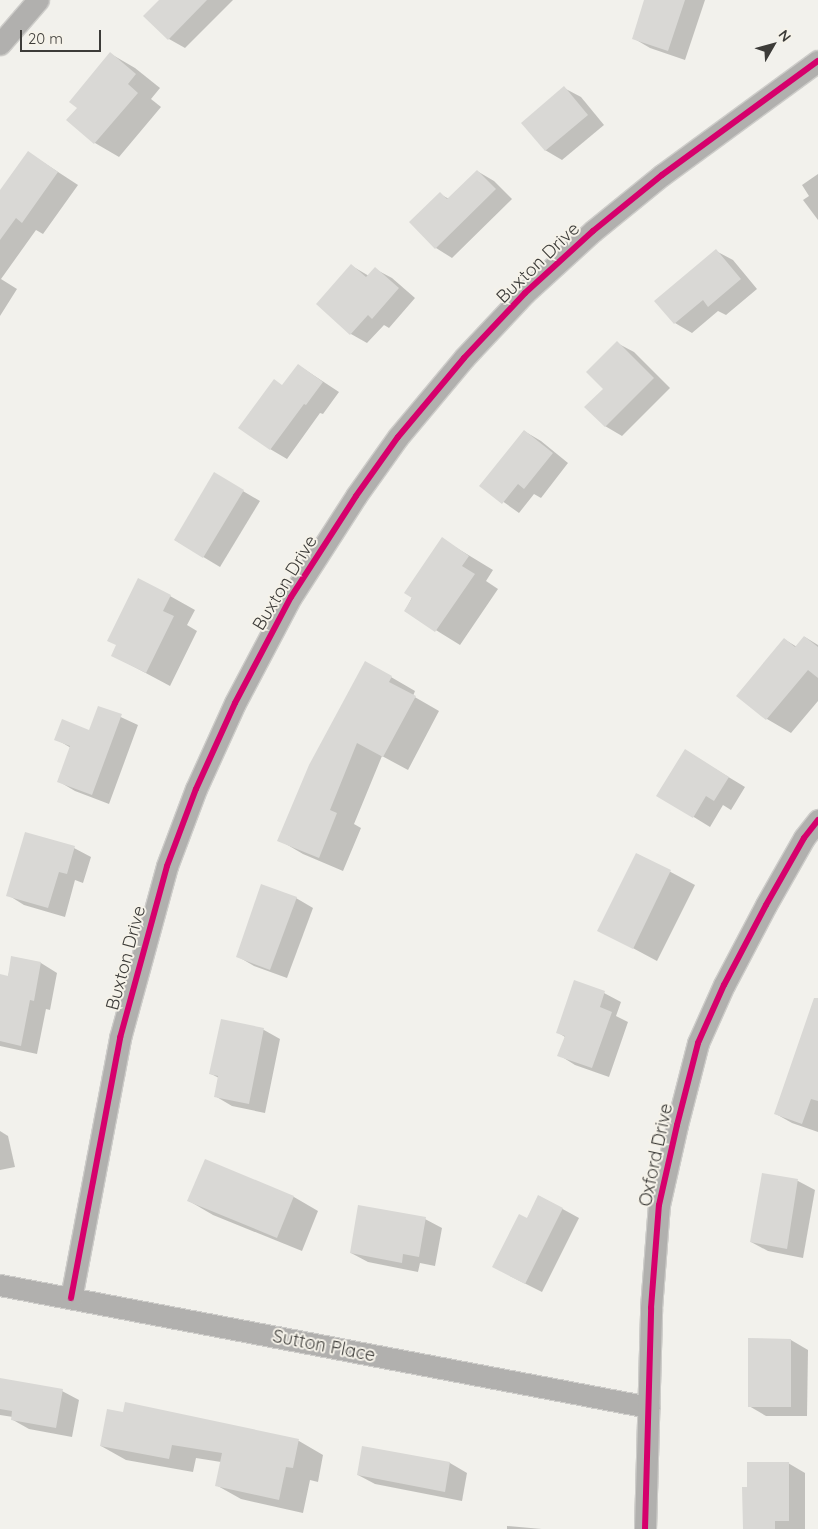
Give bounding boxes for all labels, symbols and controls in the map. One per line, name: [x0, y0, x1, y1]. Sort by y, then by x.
scale bar: [22, 20, 104, 52]
north arrow: [748, 20, 798, 70]
text: N: [775, 26, 795, 45]
text: 20 m: [28, 29, 63, 48]
street label: Buxton Drive: [492, 218, 584, 308]
street label: Buxton Drive: [248, 532, 322, 634]
street label: Buxton Drive: [102, 903, 150, 1013]
street label: Oxford Drive: [635, 1102, 677, 1208]
street label: Sutton Place: [271, 1325, 377, 1367]

